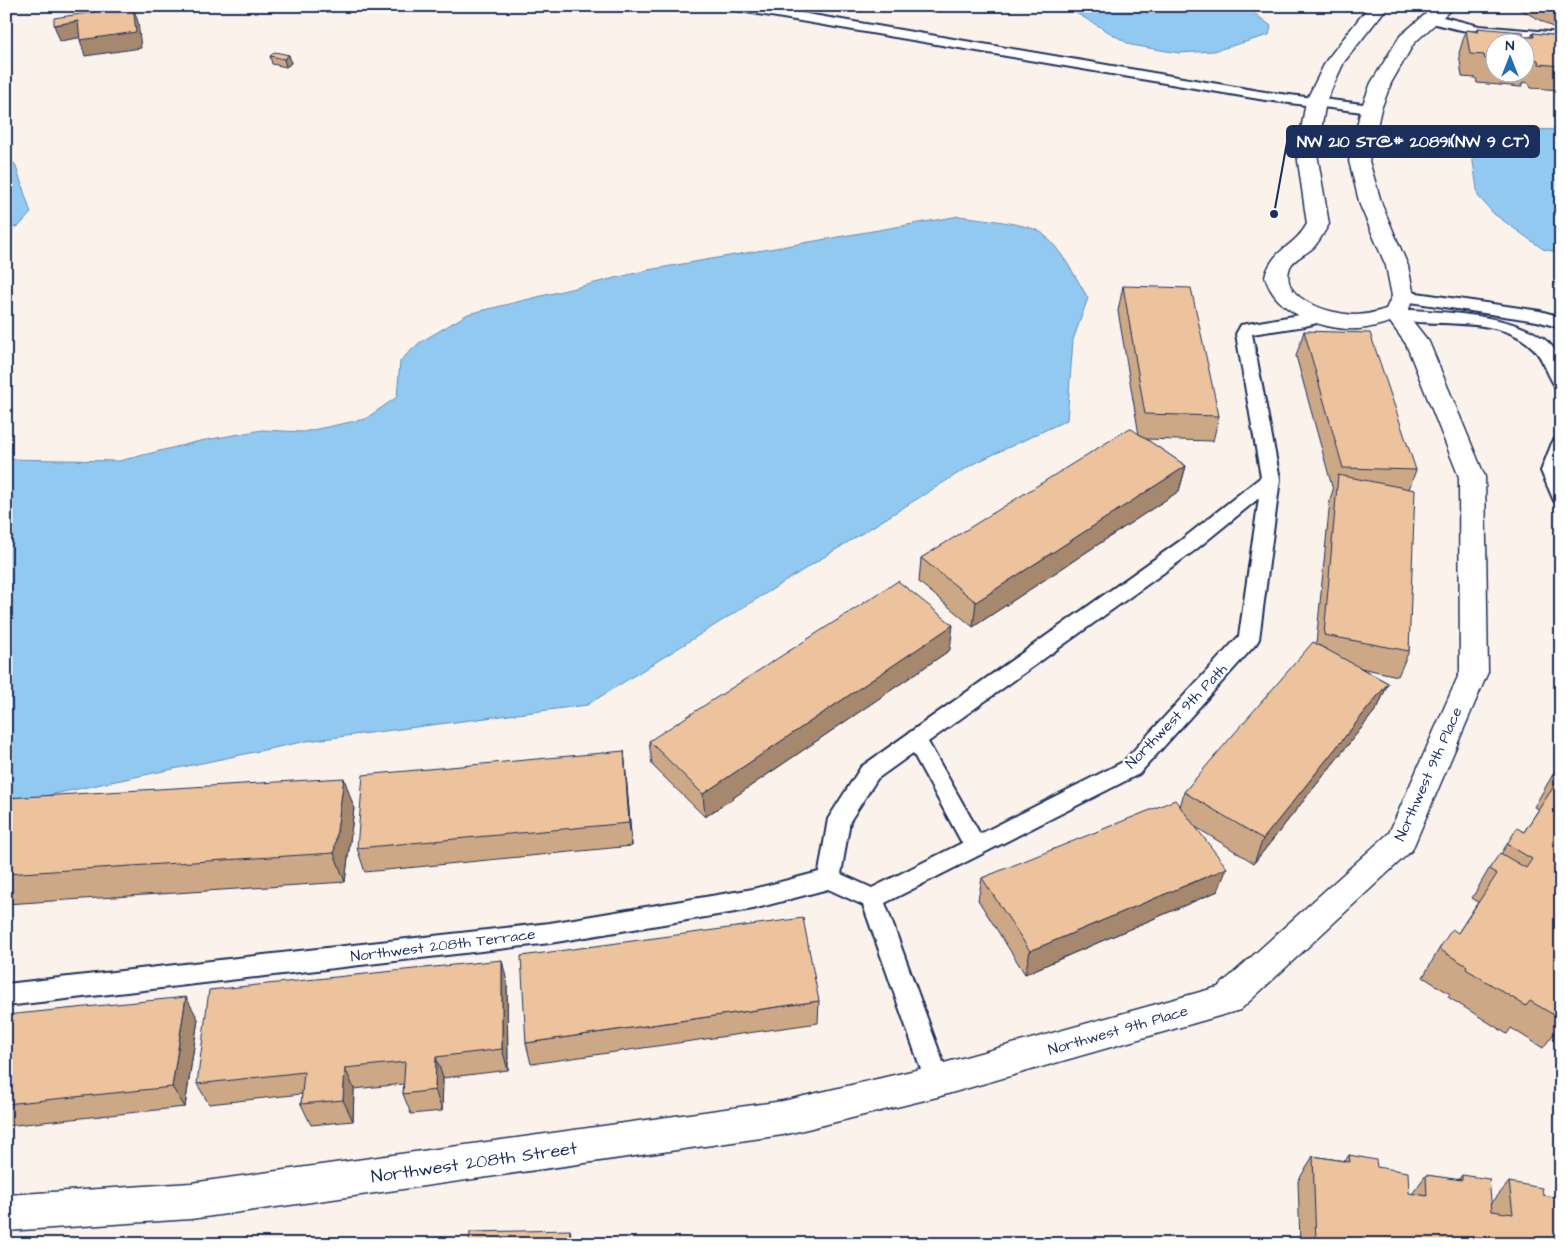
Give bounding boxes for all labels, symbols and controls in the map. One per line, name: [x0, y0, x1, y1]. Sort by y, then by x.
north arrow: [1484, 32, 1534, 82]
text: N: [1506, 36, 1515, 56]
callout: NW 210 ST@# 20891(NW 9 CT): [1287, 126, 1539, 157]
text: NW 210 ST@# 20891(NW 9 CT): [1297, 131, 1529, 153]
street label: Northwest 9th Path: [1121, 659, 1232, 773]
street label: Northwest 9th Place: [1389, 704, 1467, 845]
street label: Northwest 208th Terrace: [349, 924, 537, 967]
street label: Northwest 9th Place: [1046, 1000, 1191, 1061]
street label: Northwest 208th Street: [370, 1136, 579, 1189]

